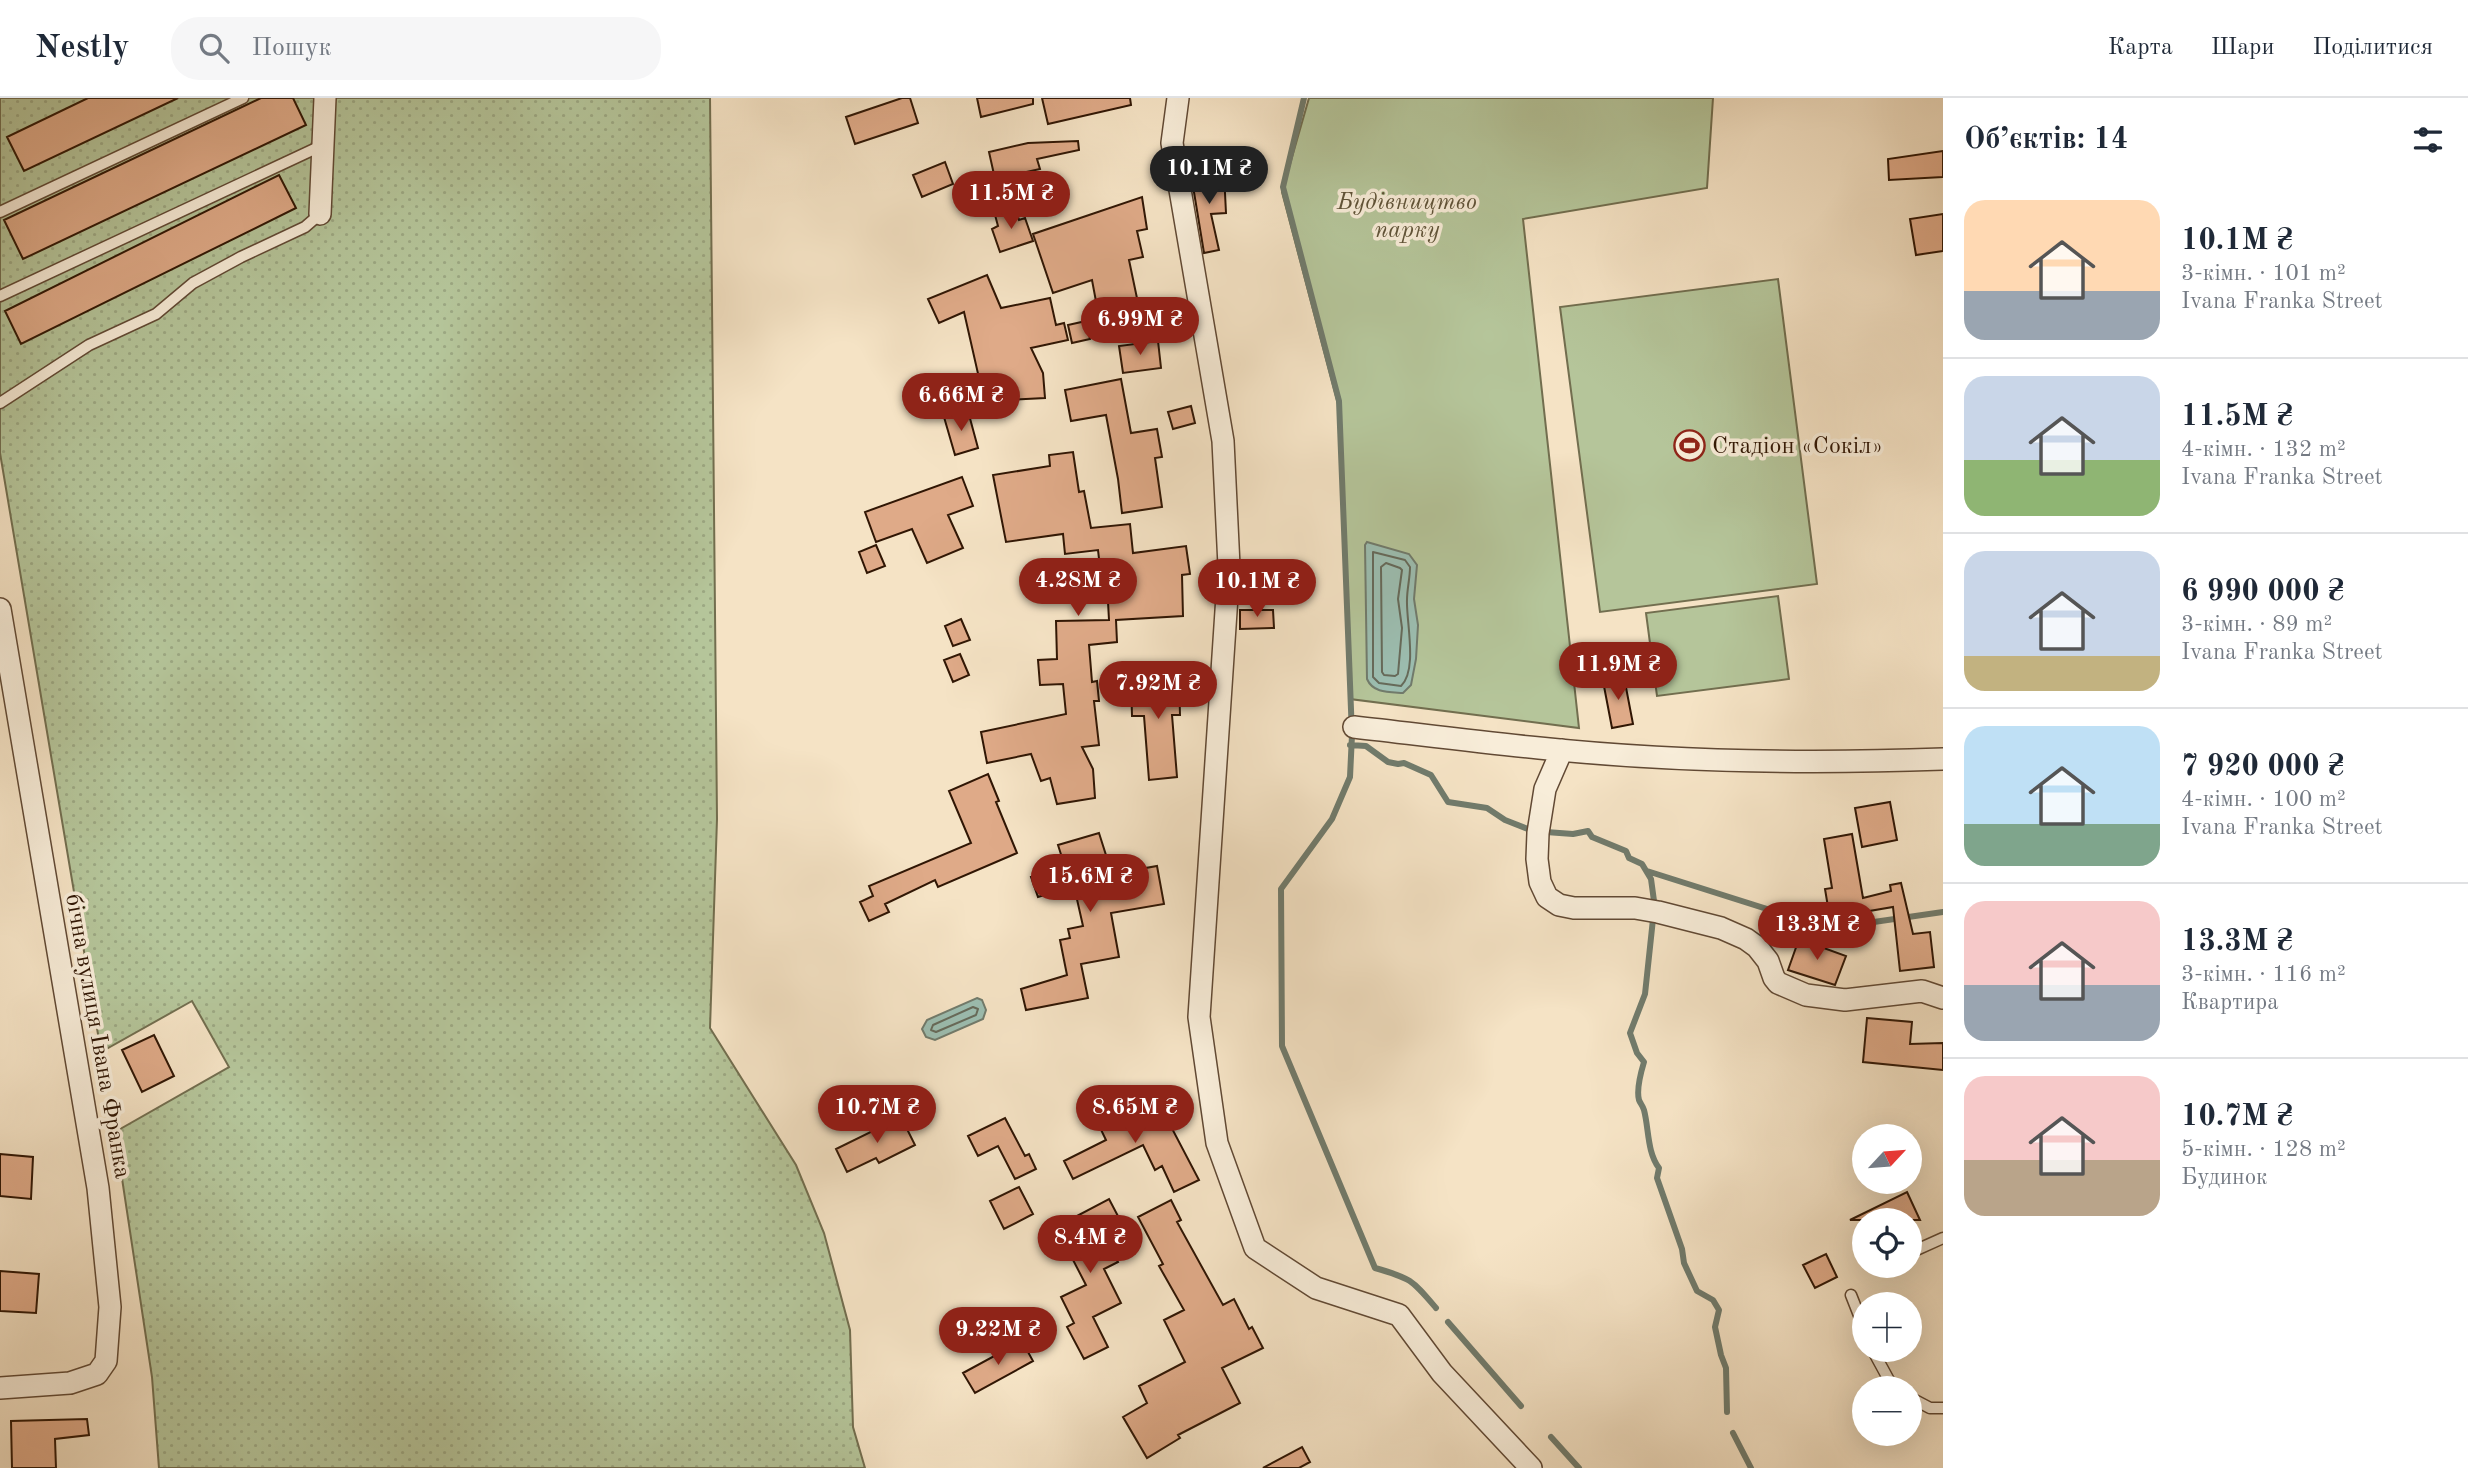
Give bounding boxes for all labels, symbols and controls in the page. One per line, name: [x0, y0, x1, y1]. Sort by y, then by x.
search box: [171, 17, 661, 80]
icon: search: [195, 29, 233, 67]
text: Nestly: [35, 32, 129, 65]
text: Пошук: [251, 35, 331, 61]
text: Карта: [2108, 36, 2173, 60]
text: Шари: [2211, 36, 2274, 60]
text: Поділитися: [2312, 36, 2433, 60]
icon: filters: [2409, 121, 2447, 159]
text: Об’єктів: 14: [1964, 125, 2128, 155]
pin: 10.1M ₴: [1144, 146, 1274, 206]
text: 10.1M ₴: [1166, 157, 1252, 180]
pin: 11.5M ₴: [946, 172, 1076, 231]
text: 11.5M ₴: [968, 182, 1054, 205]
park label: Будівництво парку: [1336, 191, 1477, 243]
text: 10.1M ₴: [2181, 226, 2293, 256]
icon: home: [2020, 228, 2104, 312]
text: 3-кімн. · 101 m²: [2181, 262, 2346, 285]
text: Ivana Franka Street: [2181, 290, 2383, 313]
pin: 6.99M ₴: [1075, 298, 1205, 357]
text: 6.99M ₴: [1097, 308, 1183, 331]
pin: 6.66M ₴: [896, 374, 1026, 433]
text: 6.66M ₴: [918, 384, 1004, 407]
text: 11.5M ₴: [2181, 402, 2293, 432]
icon: home: [2020, 404, 2104, 488]
sports icon: Стадіон «Сокіл»: [1672, 428, 1706, 462]
place label: Стадіон «Сокіл»: [1712, 435, 1883, 459]
text: 4-кімн. · 132 m²: [2181, 438, 2346, 461]
text: Ivana Franka Street: [2181, 466, 2383, 489]
pin: 4.28M ₴: [1013, 559, 1143, 618]
pin: 10.1M ₴: [1192, 560, 1322, 619]
text: 4.28M ₴: [1035, 569, 1121, 592]
text: 10.1M ₴: [1214, 570, 1300, 593]
text: 6 990 000 ₴: [2181, 577, 2345, 607]
icon: home: [2020, 579, 2104, 663]
text: 3-кімн. · 89 m²: [2181, 613, 2332, 636]
text: Ivana Franka Street: [2181, 641, 2383, 664]
pin: 11.9M ₴: [1553, 642, 1683, 702]
text: 11.9M ₴: [1575, 653, 1661, 676]
pin: 7.92M ₴: [1093, 662, 1223, 721]
text: 7.92M ₴: [1115, 672, 1201, 695]
text: 7 920 000 ₴: [2181, 752, 2345, 782]
icon: home: [2020, 754, 2104, 838]
text: 4-кімн. · 100 m²: [2181, 788, 2346, 811]
text: Ivana Franka Street: [2181, 816, 2383, 839]
pin: 15.6M ₴: [1025, 854, 1155, 914]
text: 15.6M ₴: [1047, 865, 1133, 888]
street label: бічна вулиця Івана Франка: [60, 892, 134, 1181]
pin: 13.3M ₴: [1752, 902, 1882, 962]
text: 13.3M ₴: [1774, 913, 1860, 936]
text: 13.3M ₴: [2181, 927, 2293, 957]
icon: home: [2020, 929, 2104, 1013]
text: 3-кімн. · 116 m²: [2181, 963, 2346, 986]
text: Квартира: [2181, 991, 2279, 1014]
pin: 10.7M ₴: [812, 1086, 942, 1145]
pin: 8.65M ₴: [1070, 1086, 1200, 1145]
text: 10.7M ₴: [834, 1096, 920, 1119]
text: 8.65M ₴: [1092, 1096, 1178, 1119]
text: 10.7M ₴: [2181, 1102, 2293, 1132]
icon: home: [2020, 1104, 2104, 1188]
north arrow: [1852, 1124, 1922, 1194]
map controls: [1852, 1124, 1922, 1446]
text: 5-кімн. · 128 m²: [2181, 1138, 2346, 1161]
text: Будинок: [2181, 1166, 2268, 1189]
button: locate: [1852, 1208, 1922, 1278]
pin: 8.4M ₴: [1033, 1216, 1147, 1275]
text: 8.4M ₴: [1054, 1226, 1126, 1249]
button: +: [1852, 1292, 1922, 1362]
pin: 9.22M ₴: [933, 1308, 1063, 1367]
text: 9.22M ₴: [955, 1318, 1041, 1341]
button: −: [1852, 1376, 1922, 1446]

